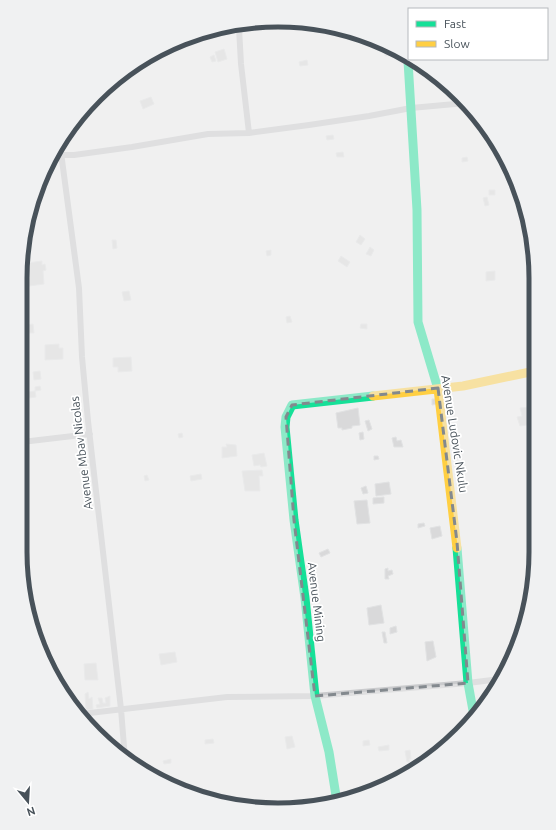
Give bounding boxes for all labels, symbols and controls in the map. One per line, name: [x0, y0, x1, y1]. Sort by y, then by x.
legend: [408, 8, 548, 60]
text: Fast: [444, 17, 466, 30]
text: Slow: [444, 37, 470, 50]
street label: Avenue Ludovic Nkulu: [439, 374, 471, 494]
street label: Avenue Mbav Nicolas: [68, 396, 94, 510]
street label: Avenue Mining: [306, 561, 328, 643]
north arrow: [8, 782, 48, 822]
text: N: [25, 805, 37, 818]

